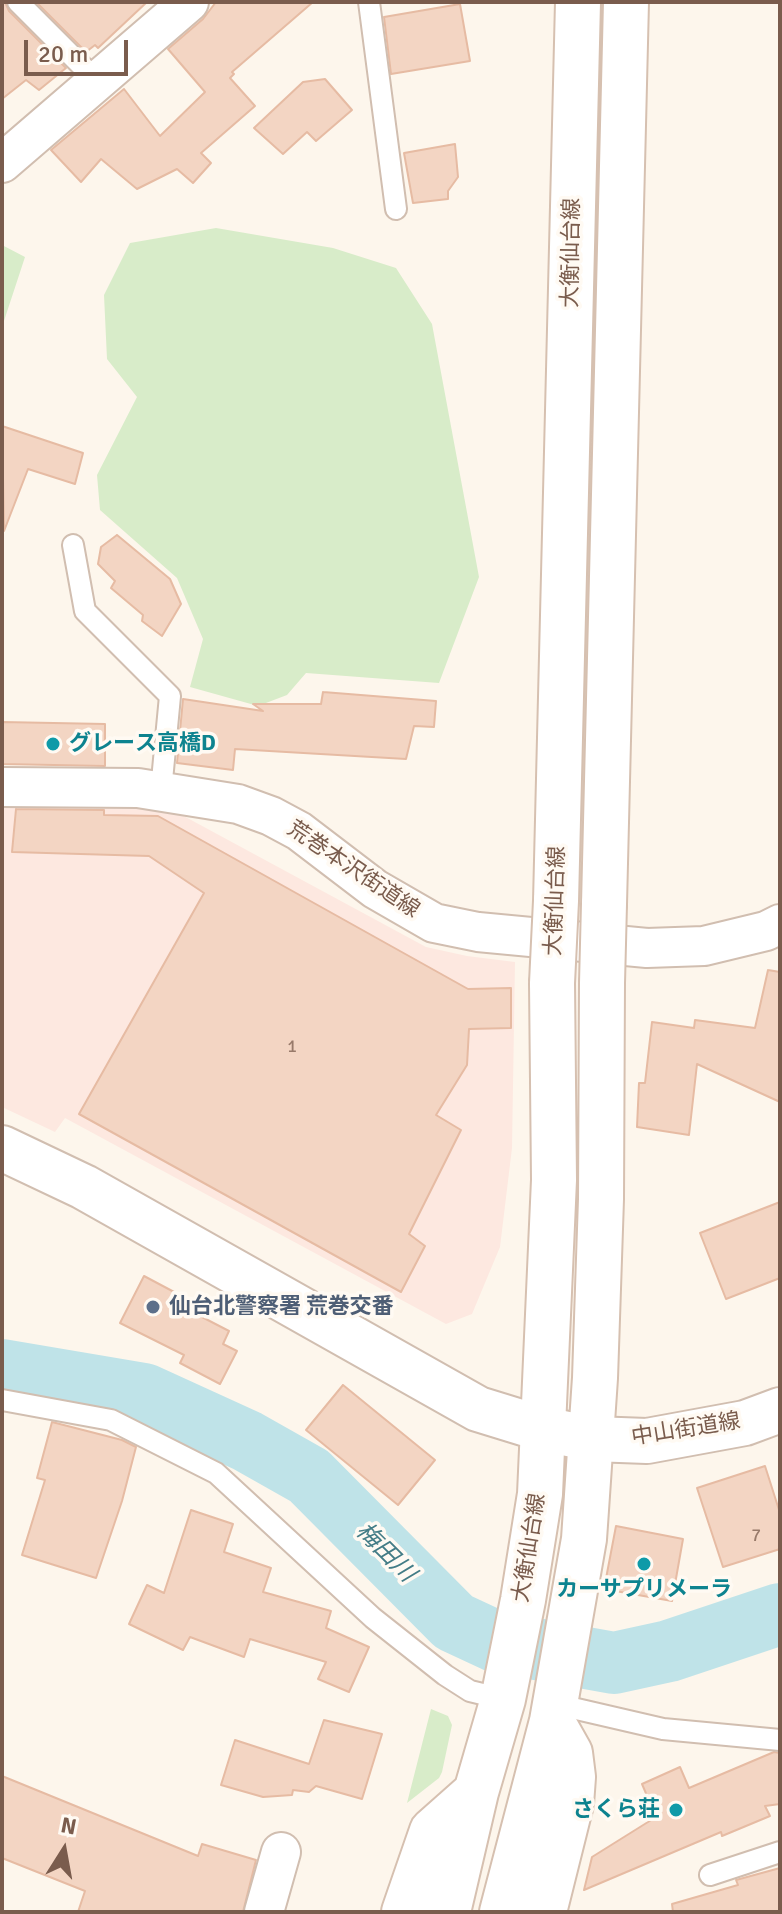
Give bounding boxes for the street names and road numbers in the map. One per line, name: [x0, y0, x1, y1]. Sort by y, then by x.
street label: 大衡仙台線: [558, 198, 586, 308]
street label: 荒巻本沢街道線: [282, 816, 424, 924]
street label: 大衡仙台線: [541, 846, 571, 956]
street label: 中山街道線: [630, 1408, 742, 1452]
street label: 大衡仙台線: [508, 1492, 552, 1604]

